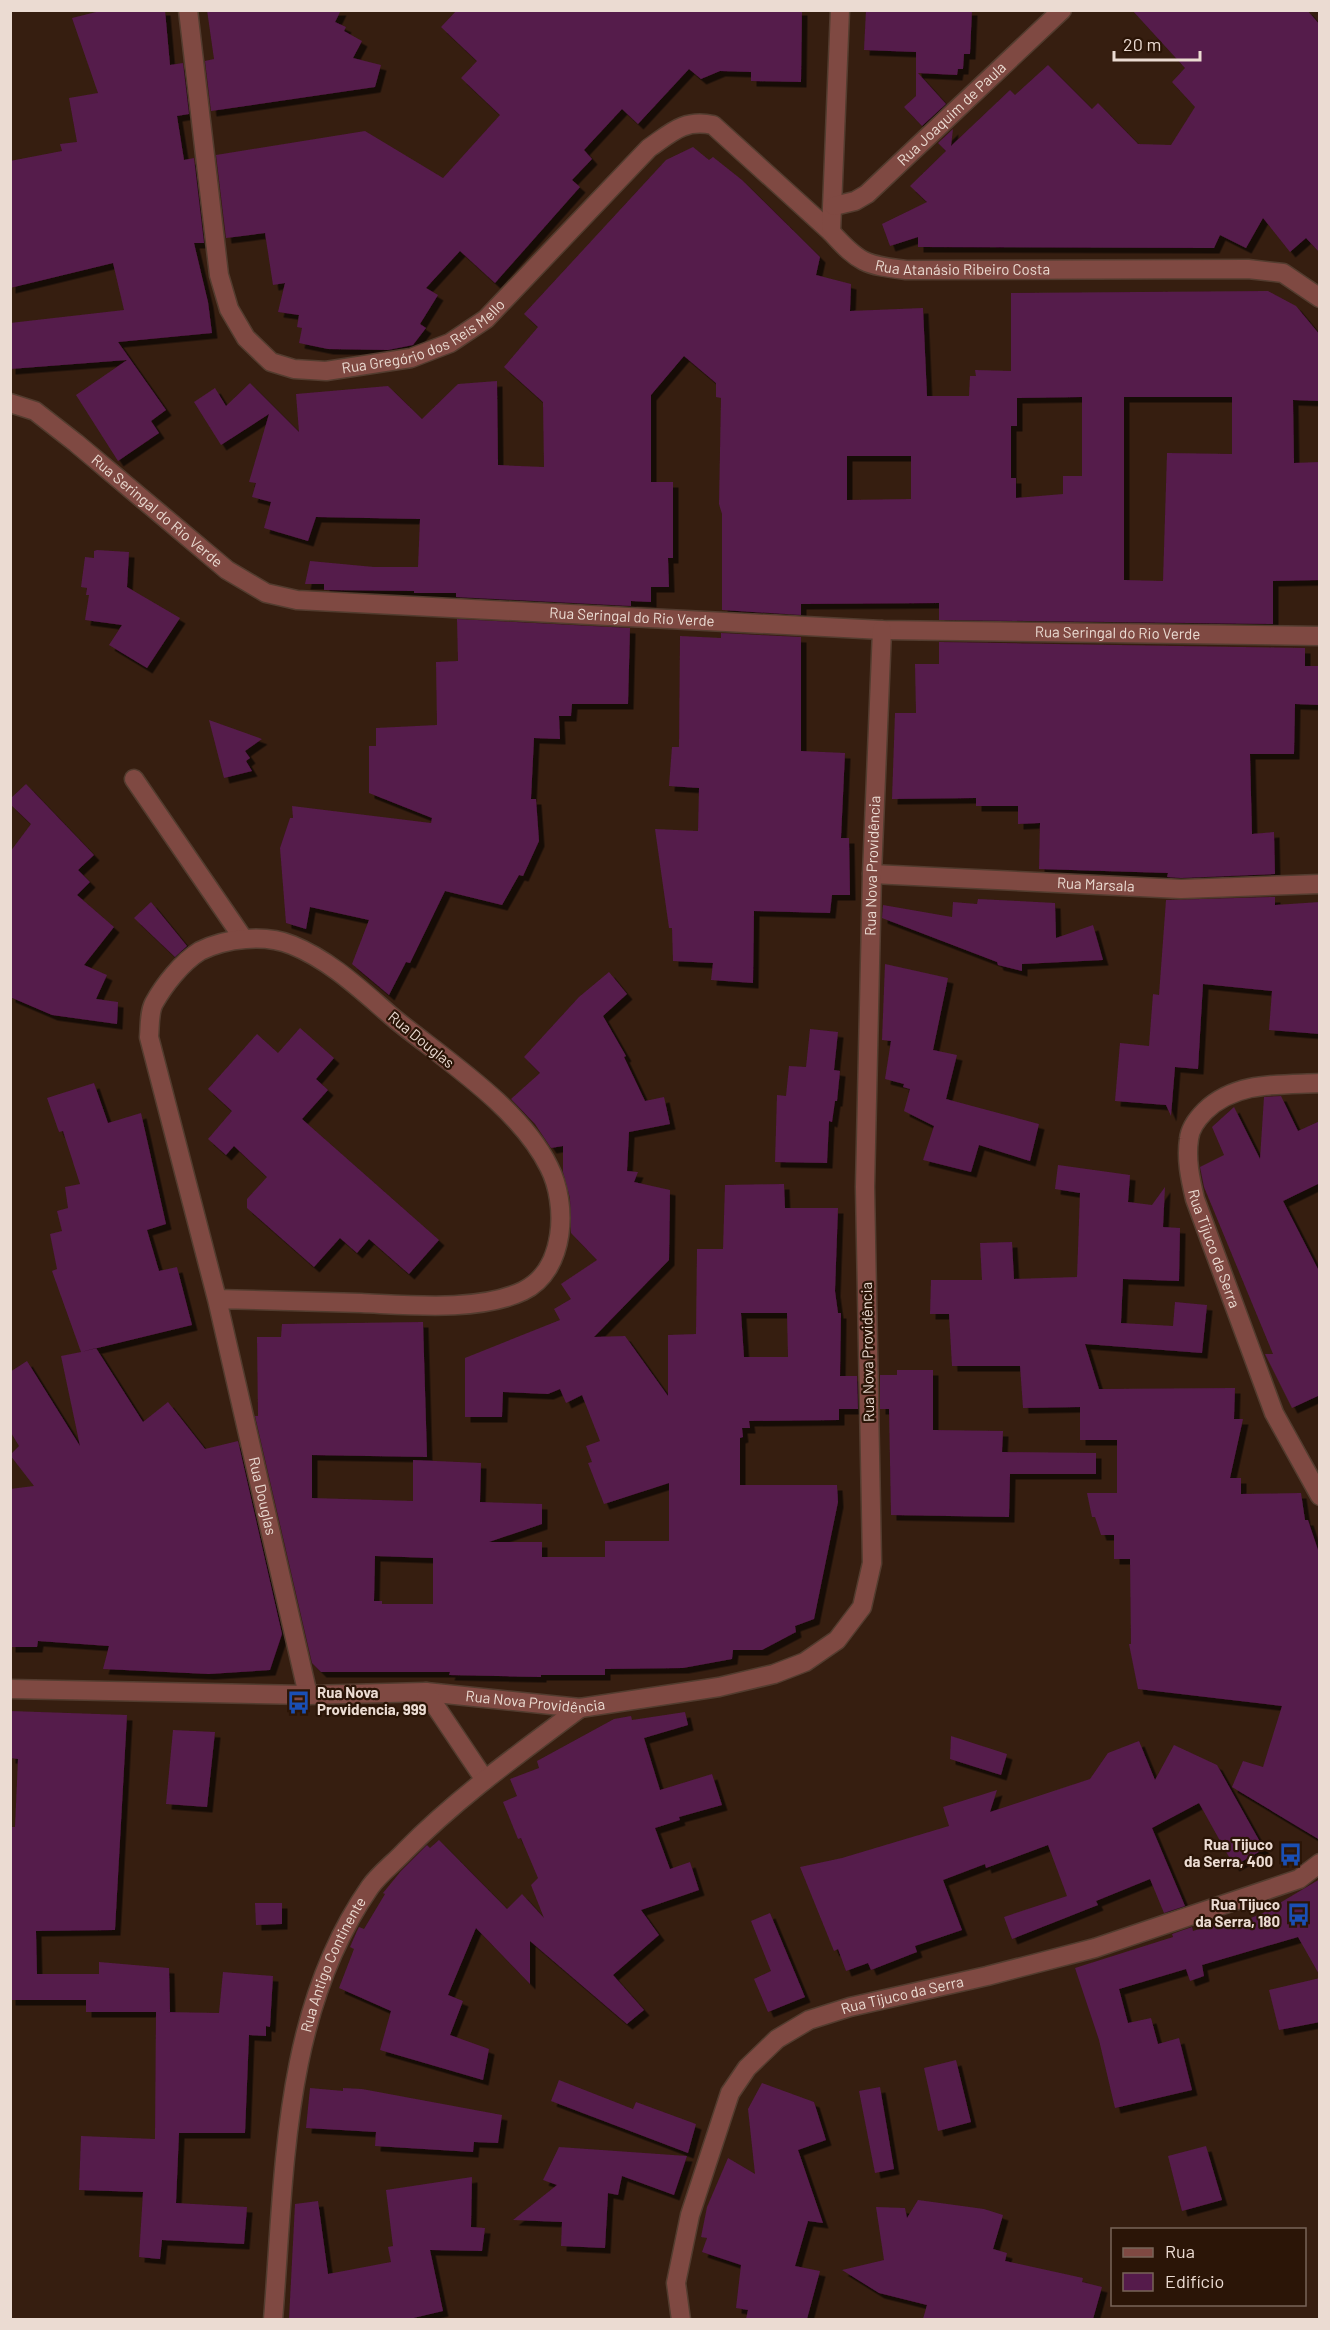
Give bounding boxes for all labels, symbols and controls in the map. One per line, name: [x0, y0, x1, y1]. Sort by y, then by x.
scale bar: [1114, 24, 1200, 62]
text: 20 m: [1123, 33, 1161, 55]
street label: Rua Joaquim de Paula: [893, 58, 1009, 169]
street label: Rua Atanásio Ribeiro Costa: [874, 255, 1050, 278]
street label: Rua Gregório dos Reis Mello: [340, 295, 508, 376]
street label: Rua Seringal do Rio Verde: [88, 450, 227, 570]
street label: Rua Seringal do Rio Verde: [549, 603, 715, 629]
street label: Rua Seringal do Rio Verde: [1035, 622, 1201, 642]
street label: Rua Nova Providência: [861, 795, 883, 936]
street label: Rua Marsala: [1057, 873, 1135, 895]
street label: Rua Douglas: [385, 1007, 458, 1071]
street label: Rua Tijuco da Serra: [1185, 1187, 1244, 1310]
street label: Rua Nova Providência: [857, 1282, 877, 1422]
street label: Rua Douglas: [246, 1455, 281, 1537]
place label: Rua Nova Providencia, 999: [317, 1683, 427, 1718]
street label: Rua Nova Providência: [465, 1686, 606, 1716]
bus stop icon: Rua Nova Providencia, 999: [286, 1689, 312, 1715]
place label: Rua Tijuco da Serra, 400: [1184, 1835, 1273, 1870]
bus stop icon: Rua Tijuco da Serra, 400: [1278, 1841, 1304, 1867]
street label: Rua Antigo Continente: [296, 1893, 369, 2034]
place label: Rua Tijuco da Serra, 180: [1195, 1895, 1280, 1930]
bus stop icon: Rua Tijuco da Serra, 180: [1285, 1901, 1311, 1927]
street label: Rua Tijuco da Serra: [838, 1972, 965, 2017]
legend: [1111, 2228, 1306, 2306]
text: Rua: [1165, 2240, 1195, 2262]
text: Edifício: [1165, 2270, 1224, 2292]

